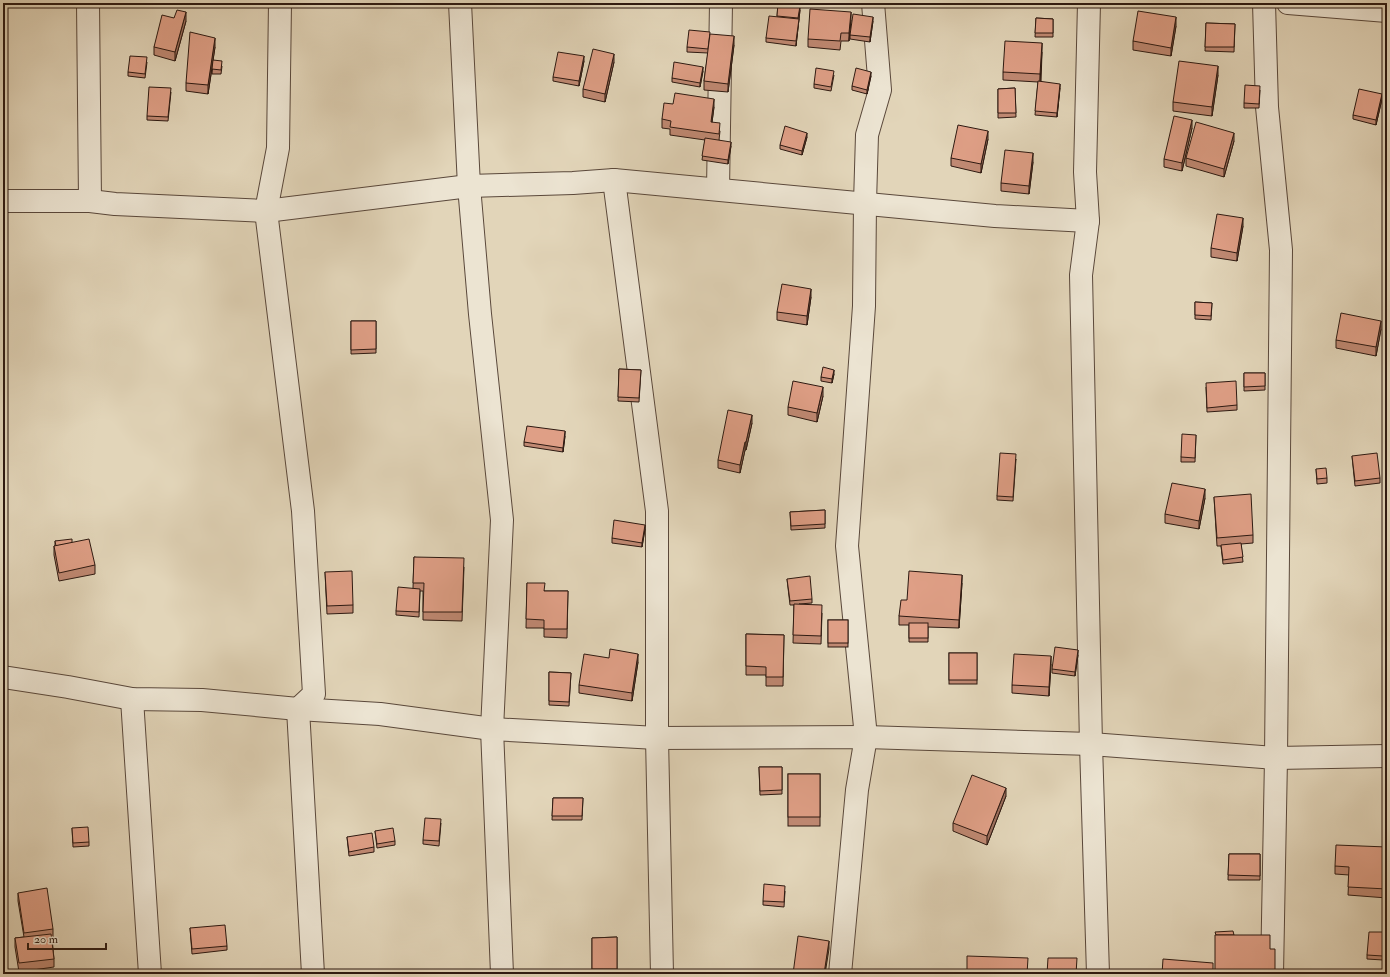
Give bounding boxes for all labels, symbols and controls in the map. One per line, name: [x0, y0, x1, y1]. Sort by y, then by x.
scale bar: [28, 925, 106, 951]
text: 20 m: [34, 932, 59, 947]

